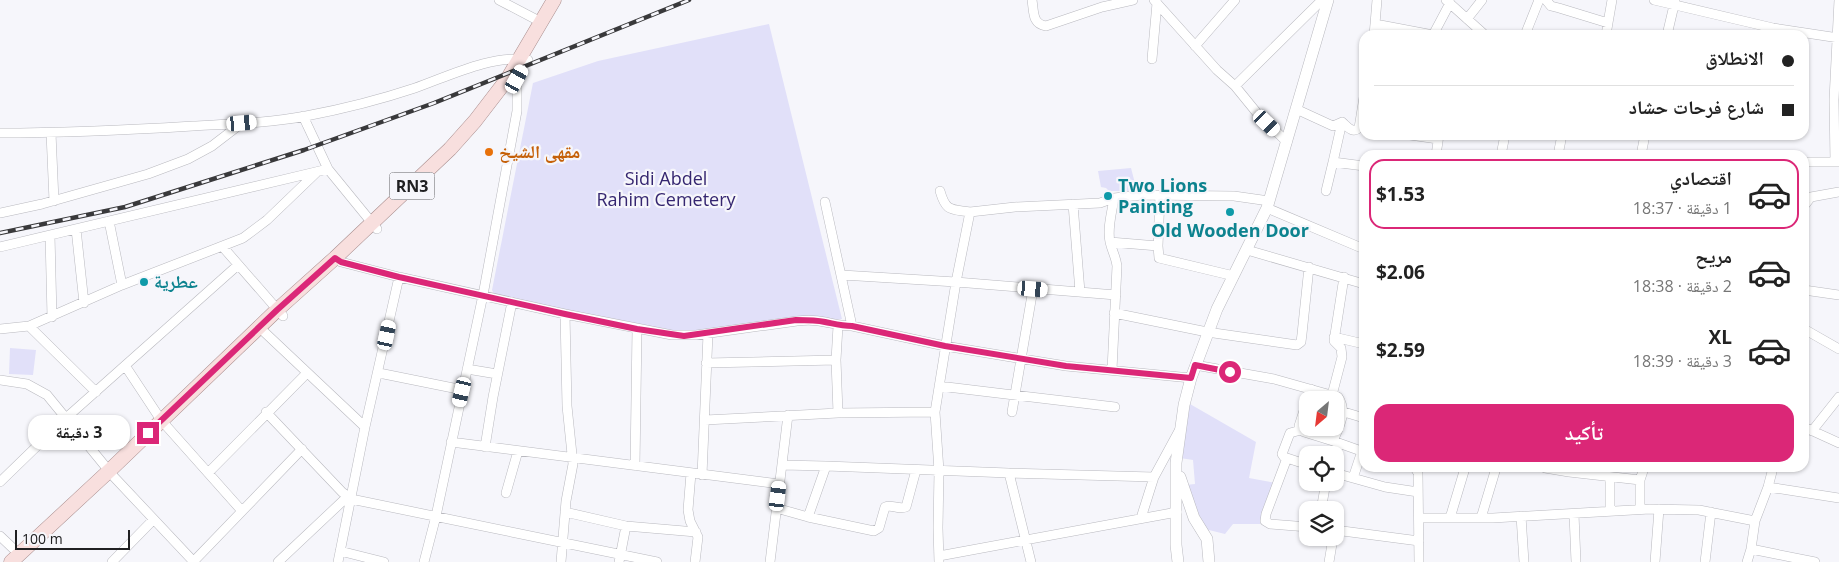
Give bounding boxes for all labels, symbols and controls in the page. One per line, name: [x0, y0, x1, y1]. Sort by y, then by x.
text: الانطلاق: [1705, 45, 1764, 71]
car: [503, 62, 530, 96]
text: شارع فرحات حشاد: [1629, 94, 1764, 120]
car: [1251, 107, 1283, 139]
car: [226, 114, 257, 132]
place label: مقهى الشيخ: [499, 139, 580, 164]
marker: مقهى الشيخ: [483, 146, 495, 158]
text: اقتصادي: [1670, 165, 1732, 191]
park label: Sidi Abdel Rahim Cemetery: [596, 166, 737, 211]
road number: RN3: [390, 172, 434, 200]
icon: car: [1747, 172, 1792, 217]
place label: Two Lions Painting: [1118, 173, 1207, 218]
text: $1.53: [1376, 181, 1425, 207]
marker: Two Lions Painting: [1102, 190, 1114, 202]
text: 1 دقيقة · 18:37: [1633, 197, 1732, 219]
marker: Old Wooden Door: [1224, 206, 1236, 218]
place label: Old Wooden Door: [1151, 218, 1309, 242]
text: مريح: [1695, 243, 1732, 269]
icon: car: [1747, 250, 1792, 295]
text: $2.06: [1376, 259, 1425, 285]
place label: عطرية: [154, 269, 198, 293]
text: 2 دقيقة · 18:38: [1633, 275, 1732, 297]
marker: عطرية: [138, 276, 150, 288]
car: [1017, 280, 1048, 298]
car: [376, 319, 397, 351]
text: XL: [1709, 324, 1732, 350]
icon: car: [1747, 328, 1792, 373]
text: $2.59: [1376, 337, 1425, 363]
text: 3 دقيقة · 18:39: [1633, 350, 1732, 372]
route start: [1219, 361, 1241, 383]
car: [451, 376, 472, 408]
north arrow: [1299, 391, 1344, 436]
map controls: [1299, 391, 1344, 546]
button: تأكيد: [1374, 404, 1794, 462]
callout: 3 دقيقة: [28, 416, 130, 450]
text: 3 دقيقة: [56, 421, 102, 443]
route end: [137, 422, 159, 444]
button: locate: [1299, 446, 1344, 491]
car: [768, 480, 787, 512]
button: layers: [1299, 501, 1344, 546]
scale bar: [15, 527, 130, 550]
text: 100 m: [22, 529, 63, 548]

